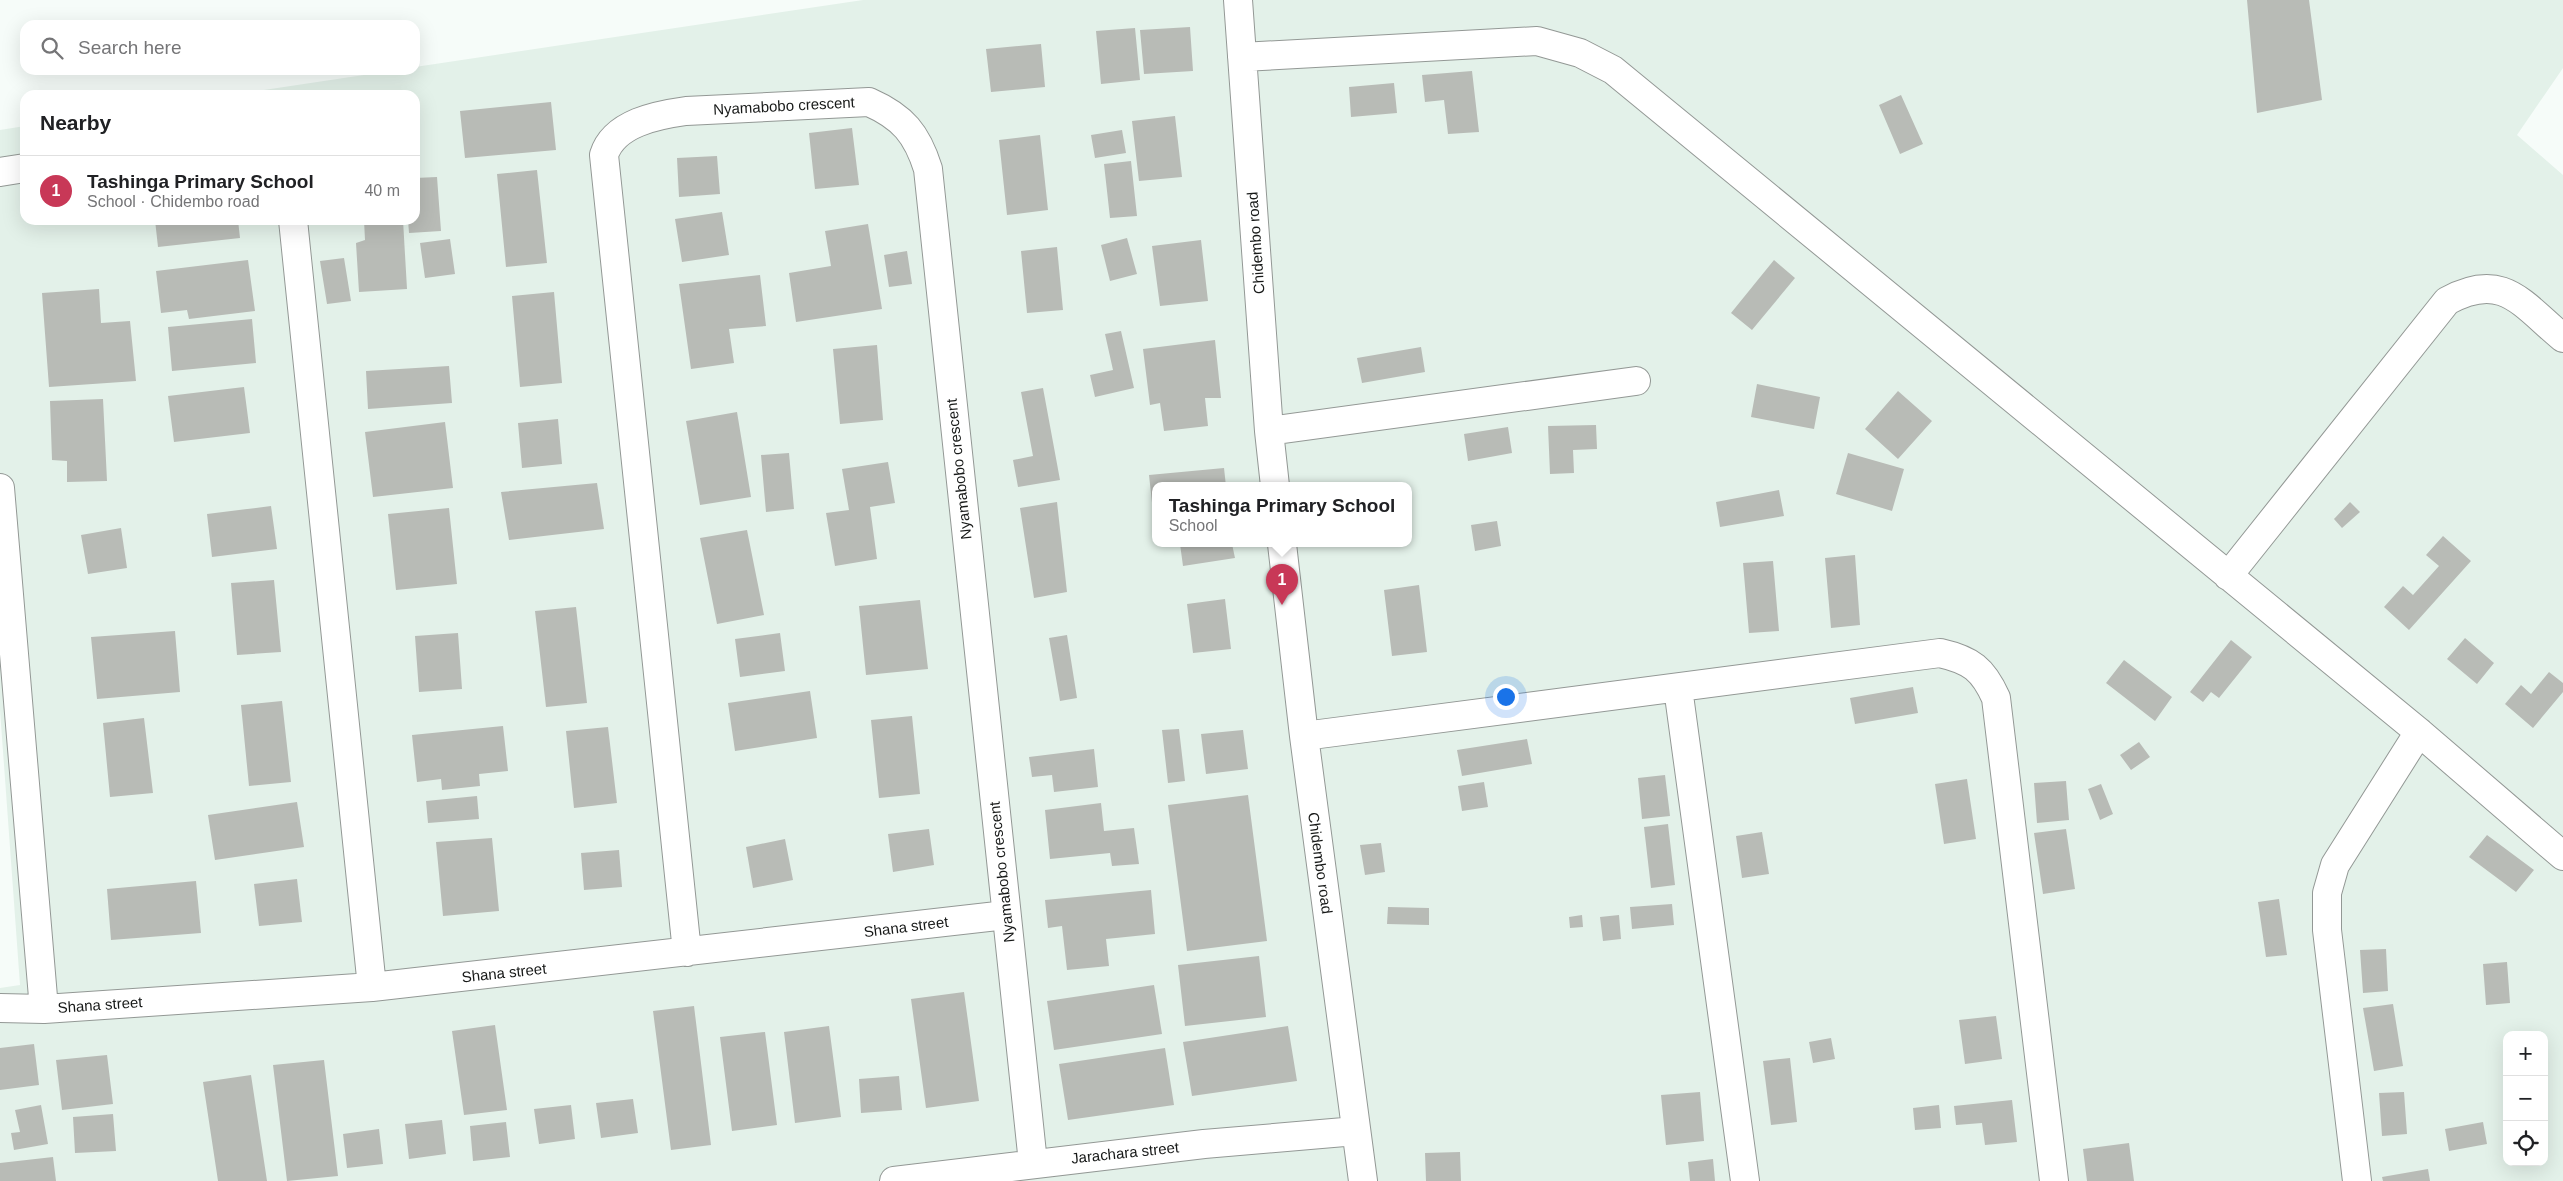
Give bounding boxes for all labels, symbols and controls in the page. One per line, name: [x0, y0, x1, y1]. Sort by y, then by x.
search box: [20, 20, 420, 75]
icon: search: [38, 34, 66, 62]
text: Search here: [78, 37, 182, 58]
street label: Nyamabobo crescent: [713, 93, 856, 118]
text: Nearby: [40, 111, 111, 134]
text: Tashinga Primary School: [87, 171, 314, 192]
text: 1: [52, 182, 60, 199]
text: 40 m: [364, 182, 400, 199]
street label: Chidembo road: [1243, 191, 1268, 295]
text: School · Chidembo road: [87, 193, 260, 210]
street label: Nyamabobo crescent: [943, 397, 974, 540]
popup: [1152, 482, 1412, 547]
text: Tashinga Primary School: [1169, 495, 1395, 516]
text: School: [1169, 517, 1218, 534]
pin: 1: [1266, 564, 1298, 605]
your location: [1493, 684, 1519, 710]
street label: Nyamabobo crescent: [986, 800, 1017, 943]
street label: Chidembo road: [1305, 811, 1336, 915]
street label: Shana street: [863, 913, 950, 940]
street label: Shana street: [461, 960, 548, 985]
street label: Shana street: [57, 993, 144, 1016]
map controls: [2503, 1031, 2548, 1166]
button: +: [2503, 1031, 2548, 1076]
button: −: [2503, 1076, 2548, 1121]
button: locate: [2503, 1121, 2548, 1166]
street label: Jarachara street: [1070, 1138, 1181, 1167]

